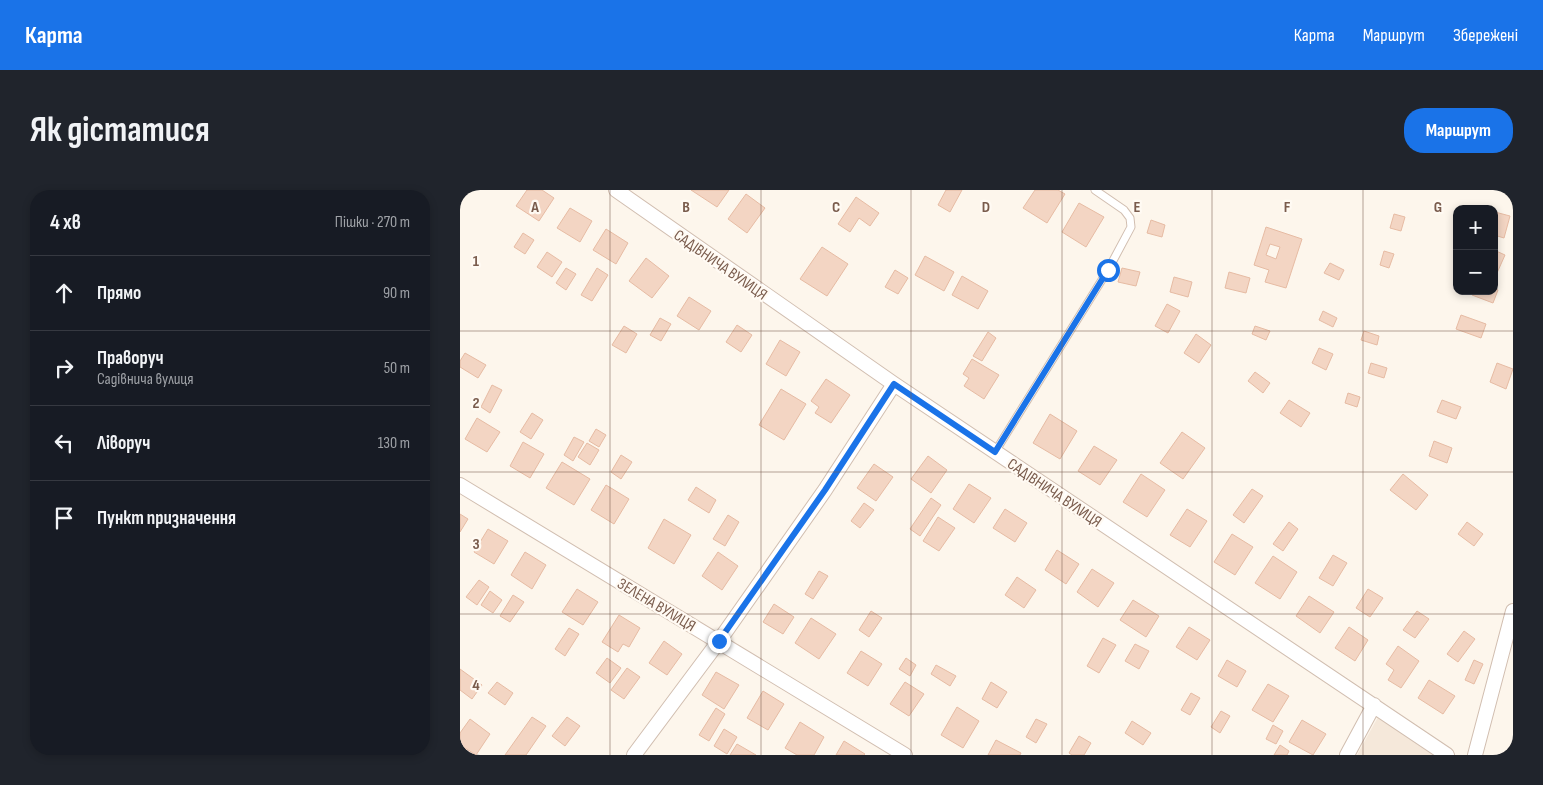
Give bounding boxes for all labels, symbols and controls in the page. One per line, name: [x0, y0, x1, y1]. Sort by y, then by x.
text: Карта: [25, 21, 83, 50]
text: Карта: [1294, 25, 1335, 46]
text: Маршрут: [1363, 25, 1425, 46]
text: Збережені: [1453, 25, 1518, 46]
button: Маршрут: [1404, 108, 1513, 153]
text: Як дістатися: [30, 109, 210, 152]
text: A: [530, 198, 539, 217]
text: B: [682, 198, 690, 217]
text: C: [832, 198, 840, 217]
text: D: [982, 198, 990, 217]
text: E: [1134, 198, 1141, 217]
text: F: [1284, 198, 1291, 217]
text: G: [1434, 198, 1442, 217]
map controls: [1453, 205, 1498, 295]
button: +: [1453, 205, 1498, 250]
text: 4 хв: [50, 210, 81, 235]
text: Пішки · 270 m: [335, 213, 410, 232]
street label: САДІВНИЧА ВУЛИЦЯ: [670, 226, 770, 304]
button: −: [1453, 250, 1498, 295]
text: 1: [473, 252, 480, 271]
route start: [1097, 259, 1120, 282]
icon: ahead: [50, 279, 78, 307]
text: Прямо: [97, 282, 141, 305]
text: 90 m: [383, 284, 410, 303]
text: Праворуч: [97, 347, 164, 370]
icon: right: [50, 354, 78, 382]
text: 50 m: [384, 359, 410, 378]
text: Садівнича вулиця: [97, 370, 193, 389]
text: 2: [472, 394, 480, 413]
icon: left: [50, 429, 78, 457]
text: Ліворуч: [97, 432, 150, 455]
text: 130 m: [378, 434, 410, 453]
street label: САДІВНИЧА ВУЛИЦЯ: [1003, 455, 1105, 532]
icon: arrive: [50, 504, 78, 532]
text: Пункт призначення: [97, 507, 236, 530]
text: 3: [472, 535, 480, 554]
street label: ЗЕЛЕНА ВУЛИЦЯ: [614, 575, 699, 636]
route end: [708, 630, 731, 653]
text: 4: [472, 676, 480, 695]

